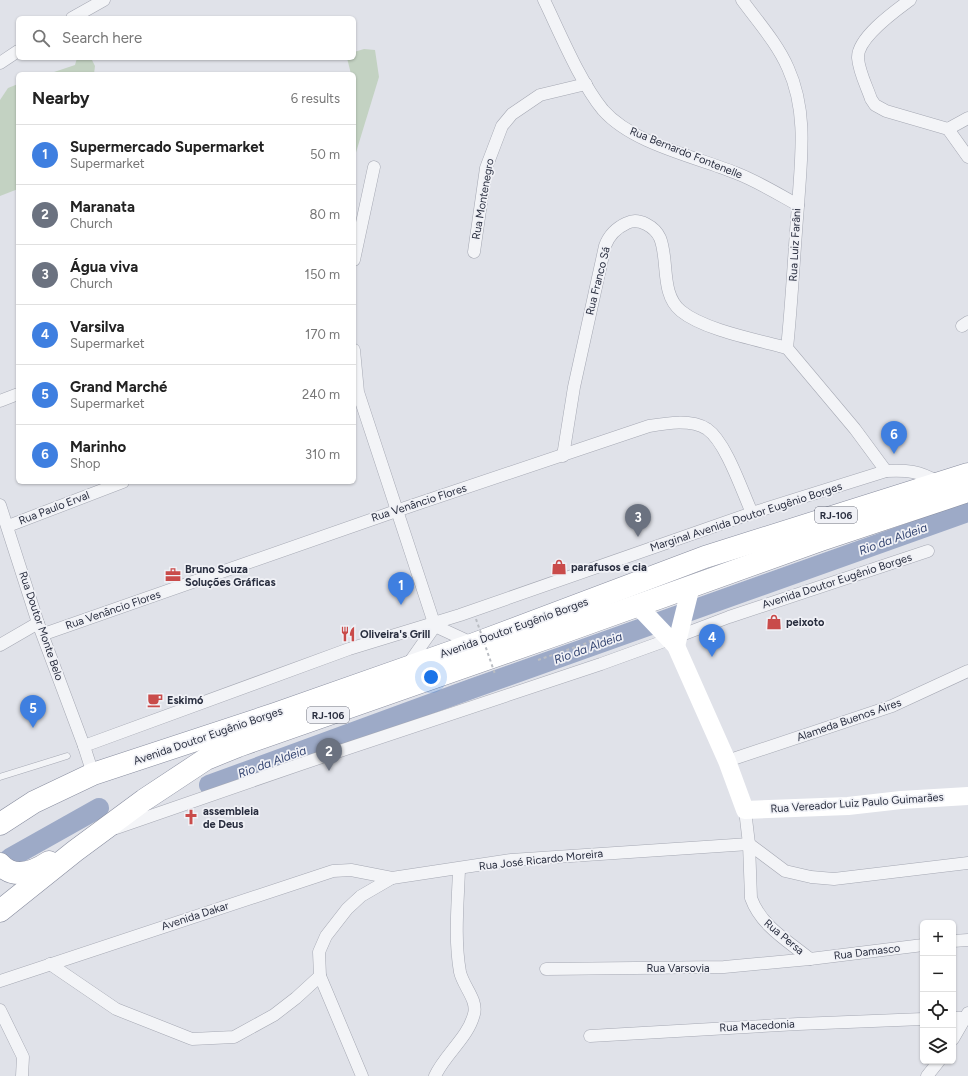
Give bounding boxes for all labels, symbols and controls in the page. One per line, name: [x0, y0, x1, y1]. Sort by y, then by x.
search box: [16, 16, 356, 60]
icon: search: [30, 27, 52, 49]
text: Search here: [62, 29, 142, 47]
text: Nearby: [32, 88, 90, 108]
text: 6 results: [291, 91, 340, 106]
street label: Rua Bernardo Fontenelle: [628, 124, 744, 182]
text: Supermercado Supermarket: [70, 138, 265, 156]
text: 1: [42, 147, 48, 162]
text: 50 m: [310, 147, 340, 162]
text: Supermarket: [70, 156, 145, 171]
street label: Rua Montenegro: [469, 157, 497, 241]
text: Maranata: [70, 198, 135, 216]
text: 2: [41, 207, 49, 222]
text: 80 m: [309, 207, 340, 222]
street label: Rua Luiz Farâni: [787, 208, 803, 282]
text: Church: [70, 216, 113, 231]
street label: Rua Franco Sá: [583, 245, 613, 317]
text: Água viva: [70, 258, 138, 276]
text: 3: [41, 267, 49, 282]
text: 150 m: [305, 267, 340, 282]
text: Church: [70, 276, 113, 291]
text: Varsilva: [70, 318, 125, 336]
text: 4: [41, 327, 49, 342]
text: 170 m: [305, 327, 340, 342]
text: Supermarket: [70, 336, 145, 351]
text: Grand Marché: [70, 378, 167, 396]
text: 5: [41, 387, 49, 402]
text: 240 m: [302, 387, 340, 402]
text: Supermarket: [70, 396, 145, 411]
pin: 6: [881, 421, 907, 454]
text: Marinho: [70, 438, 126, 456]
text: 6: [41, 447, 49, 462]
text: 310 m: [305, 447, 340, 462]
text: Shop: [70, 456, 100, 471]
street label: Marginal Avenida Doutor Eugênio Borges: [648, 480, 844, 554]
street label: Rua Venâncio Flores: [370, 481, 468, 525]
street label: Rua Paulo Erval: [17, 489, 91, 527]
pin: 3: [625, 504, 651, 537]
road number: RJ-106: [815, 507, 857, 523]
water label: Rio da Aldeia: [857, 520, 929, 558]
street label: Avenida Doutor Eugênio Borges: [760, 551, 914, 611]
shop icon: parafusos e cia: [550, 558, 568, 576]
place label: parafusos e cia: [571, 561, 647, 574]
place label: Bruno Souza Soluções Gráficas: [185, 563, 276, 589]
office icon: Bruno Souza Soluções Gráficas: [164, 566, 182, 584]
street label: Rua Doutor Monte Belo: [16, 570, 66, 682]
pin: 1: [388, 572, 414, 605]
street label: Rua Venâncio Flores: [64, 588, 162, 632]
street label: Avenida Doutor Eugênio Borges: [438, 595, 590, 661]
shop icon: peixoto: [765, 613, 783, 631]
place label: peixoto: [786, 616, 825, 629]
pin: 4: [699, 624, 725, 657]
restaurant icon: Oliveira's Grill: [339, 625, 357, 643]
place label: Oliveira's Grill: [360, 628, 431, 641]
water label: Rio da Aldeia: [552, 629, 624, 667]
your location: [421, 667, 441, 687]
cafe icon: Eskimó: [146, 691, 164, 709]
place label: Eskimó: [167, 694, 204, 707]
pin: 5: [20, 695, 46, 728]
street label: Alameda Buenos Aires: [795, 696, 903, 744]
street label: Avenida Doutor Eugênio Borges: [132, 704, 284, 768]
road number: RJ-106: [307, 707, 349, 723]
pin: 2: [316, 738, 342, 771]
water label: Rio da Aldeia: [236, 743, 308, 781]
street label: Rua Vereador Luiz Paulo Guimarães: [770, 790, 944, 816]
place label: assembleia de Deus: [203, 805, 259, 831]
church icon: assembleia de Deus: [182, 808, 200, 826]
street label: Rua José Ricardo Moreira: [478, 847, 604, 873]
street label: Avenida Dakar: [160, 899, 231, 933]
street label: Rua Persa: [761, 917, 807, 957]
map controls: [920, 920, 956, 1064]
button: +: [920, 920, 956, 956]
street label: Rua Damasco: [833, 941, 901, 963]
button: −: [920, 956, 956, 992]
street label: Rua Varsovia: [646, 962, 710, 975]
button: locate: [920, 992, 956, 1028]
street label: Rua Macedonia: [719, 1018, 795, 1034]
button: layers: [920, 1028, 956, 1064]

